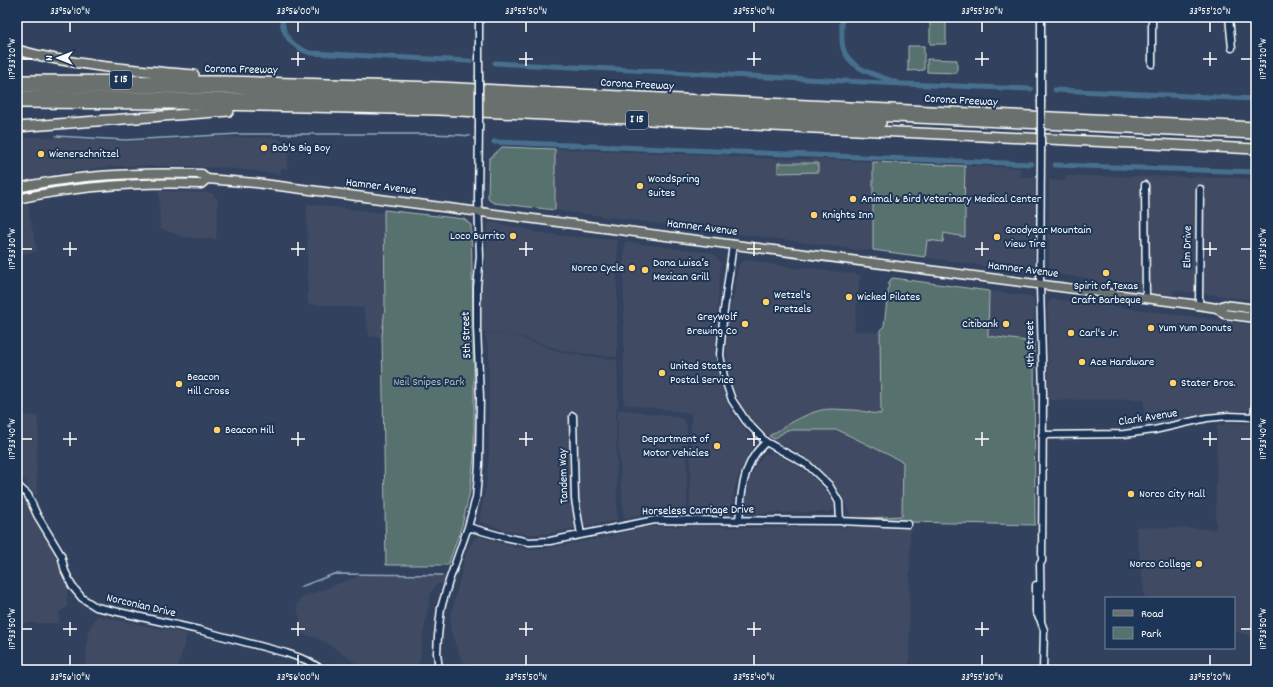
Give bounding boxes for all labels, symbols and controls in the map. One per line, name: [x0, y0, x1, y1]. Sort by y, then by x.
text: 33°56'10"N: [50, 5, 90, 19]
text: 33°56'00"N: [277, 5, 320, 19]
text: 33°55'50"N: [505, 5, 547, 19]
text: 33°55'40"N: [733, 5, 775, 19]
text: 33°55'30"N: [961, 5, 1003, 19]
text: 33°55'20"N: [1189, 5, 1231, 19]
text: 117°33'20"W: [6, 38, 20, 80]
north arrow: [38, 38, 78, 78]
text: 117°33'20"W: [1257, 38, 1271, 80]
text: N: [42, 55, 58, 61]
street label: Corona Freeway: [204, 61, 279, 79]
road number: I 15: [110, 71, 132, 89]
street label: Corona Freeway: [600, 75, 675, 95]
street label: Corona Freeway: [924, 91, 999, 111]
road number: I 15: [626, 111, 648, 129]
place label: Bob's Big Boy: [272, 140, 331, 157]
marker: Bob's Big Boy: [259, 143, 269, 153]
place label: Wienerschnitzel: [49, 146, 119, 163]
marker: Wienerschnitzel: [36, 149, 46, 159]
place label: WoodSpring Suites: [648, 171, 699, 202]
street label: Hamner Avenue: [345, 174, 417, 200]
marker: WoodSpring Suites: [635, 181, 645, 191]
place label: Animal & Bird Veterinary Medical Center: [861, 191, 1042, 208]
marker: Animal & Bird Veterinary Medical Center: [848, 194, 858, 204]
place label: Knights Inn: [822, 207, 874, 224]
marker: Knights Inn: [809, 210, 819, 220]
street label: Hamner Avenue: [666, 215, 738, 241]
place label: Goodyear Mountain View Tire: [1005, 222, 1092, 253]
street label: Elm Drive: [1179, 226, 1197, 268]
text: 117°33'30"W: [6, 228, 20, 270]
place label: Loco Burrito: [450, 228, 505, 245]
text: 117°33'30"W: [1257, 228, 1271, 270]
marker: Loco Burrito: [508, 231, 518, 241]
marker: Goodyear Mountain View Tire: [992, 232, 1002, 242]
place label: Dona Luisa’s Mexican Grill: [653, 255, 709, 286]
street label: Hamner Avenue: [987, 257, 1059, 283]
place label: Norco Cycle: [572, 260, 624, 277]
marker: Norco Cycle: [627, 263, 637, 273]
marker: Dona Luisa’s Mexican Grill: [640, 265, 650, 275]
marker: Spirit of Texas Craft Barbeque: [1101, 268, 1111, 278]
place label: Spirit of Texas Craft Barbeque: [1071, 278, 1141, 309]
place label: Wetzel's Pretzels: [774, 287, 811, 318]
place label: Wicked Pilates: [857, 289, 920, 306]
marker: Wicked Pilates: [844, 292, 854, 302]
marker: Wetzel's Pretzels: [761, 297, 771, 307]
place label: GreyWolf Brewing Co: [687, 309, 738, 340]
street label: 5th Street: [458, 310, 476, 359]
place label: Citibank: [962, 316, 998, 333]
marker: GreyWolf Brewing Co: [740, 319, 750, 329]
marker: Citibank: [1001, 319, 1011, 329]
street label: 4th Street: [1022, 320, 1040, 368]
place label: Yum Yum Donuts: [1159, 320, 1232, 337]
marker: Yum Yum Donuts: [1146, 323, 1156, 333]
place label: Carl's Jr.: [1079, 325, 1119, 342]
marker: Carl's Jr.: [1066, 328, 1076, 338]
place label: Ace Hardware: [1090, 354, 1154, 371]
marker: Ace Hardware: [1077, 357, 1087, 367]
place label: United States Postal Service: [670, 358, 734, 389]
marker: United States Postal Service: [657, 368, 667, 378]
place label: Beacon Hill Cross: [187, 369, 230, 400]
park label: Neil Snipes Park: [393, 374, 465, 391]
place label: Stater Bros.: [1181, 375, 1236, 392]
marker: Stater Bros.: [1168, 378, 1178, 388]
marker: Beacon Hill Cross: [174, 379, 184, 389]
street label: Clark Avenue: [1117, 405, 1179, 431]
text: 117°33'40"W: [6, 418, 20, 460]
text: 117°33'40"W: [1257, 418, 1271, 460]
place label: Beacon Hill: [225, 422, 274, 439]
marker: Beacon Hill: [212, 425, 222, 435]
place label: Department of Motor Vehicles: [642, 431, 710, 462]
marker: Department of Motor Vehicles: [712, 441, 722, 451]
street label: Tandem Way: [555, 447, 573, 504]
place label: Norco City Hall: [1139, 486, 1205, 503]
marker: Norco City Hall: [1126, 489, 1136, 499]
street label: Horseless Carriage Drive: [642, 502, 754, 520]
place label: Norco College: [1130, 556, 1191, 573]
marker: Norco College: [1194, 559, 1204, 569]
street label: Norconian Drive: [105, 590, 177, 622]
legend: [1105, 597, 1235, 649]
text: Road: [1141, 606, 1163, 623]
text: 117°33'50"W: [6, 608, 20, 650]
text: 117°33'50"W: [1257, 608, 1271, 650]
text: Park: [1141, 626, 1162, 643]
text: 33°56'10"N: [50, 671, 90, 685]
text: 33°56'00"N: [277, 671, 320, 685]
text: 33°55'50"N: [505, 671, 547, 685]
text: 33°55'40"N: [733, 671, 775, 685]
text: 33°55'30"N: [961, 671, 1003, 685]
text: 33°55'20"N: [1189, 671, 1231, 685]

